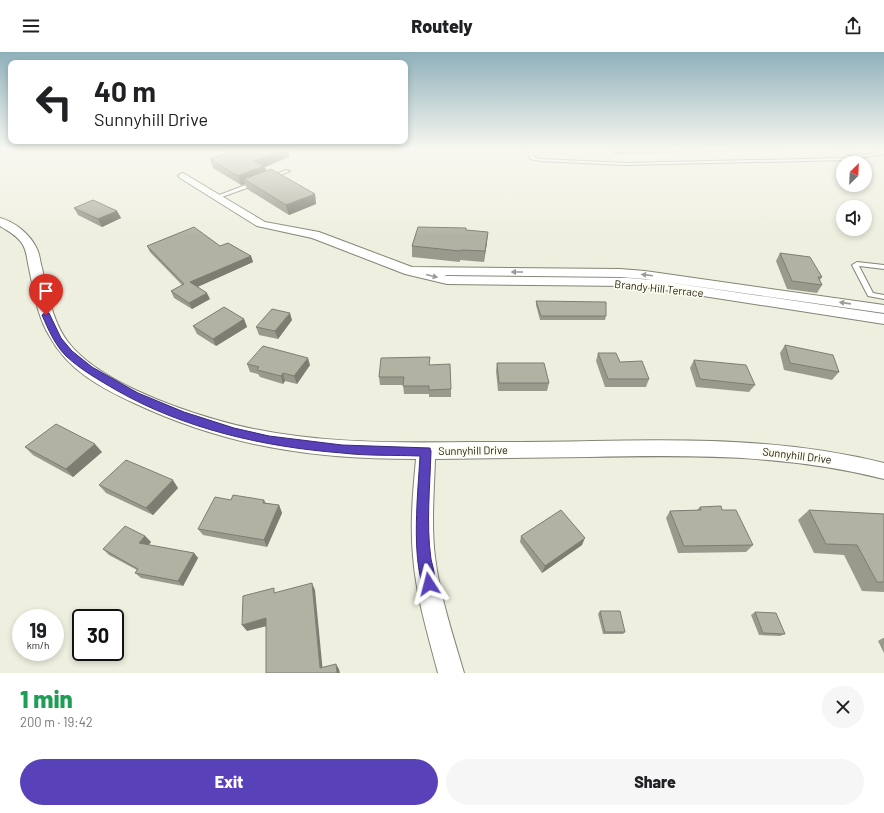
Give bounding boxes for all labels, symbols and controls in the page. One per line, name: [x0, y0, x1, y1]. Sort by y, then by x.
icon: menu: [20, 15, 42, 37]
text: Routely: [411, 15, 473, 37]
icon: share: [842, 15, 864, 37]
text: 40 m: [94, 74, 156, 108]
icon: left: [28, 76, 80, 128]
text: Sunnyhill Drive: [94, 108, 208, 130]
north arrow: [836, 156, 872, 192]
map controls: [836, 156, 872, 236]
button: sound: [836, 200, 872, 236]
one-way arrow: [510, 269, 523, 275]
one-way arrow: [641, 272, 653, 278]
pin: [29, 274, 63, 315]
one-way arrow: [426, 274, 438, 280]
street label: Brandy Hill Terrace: [614, 277, 704, 299]
icon: arrive: [35, 280, 57, 302]
one-way arrow: [839, 300, 851, 306]
street label: Sunnyhill Drive: [438, 443, 508, 457]
street label: Sunnyhill Drive: [762, 444, 832, 466]
position arrow: [408, 563, 450, 605]
speed limit sign: 30: [72, 609, 124, 661]
text: 19: [29, 618, 47, 642]
text: km/h: [27, 639, 49, 651]
text: 1 min: [20, 684, 73, 713]
button: close: [822, 686, 864, 728]
text: 200 m · 19:42: [20, 714, 93, 730]
button: Exit: [20, 759, 438, 805]
button: Share: [446, 759, 864, 805]

